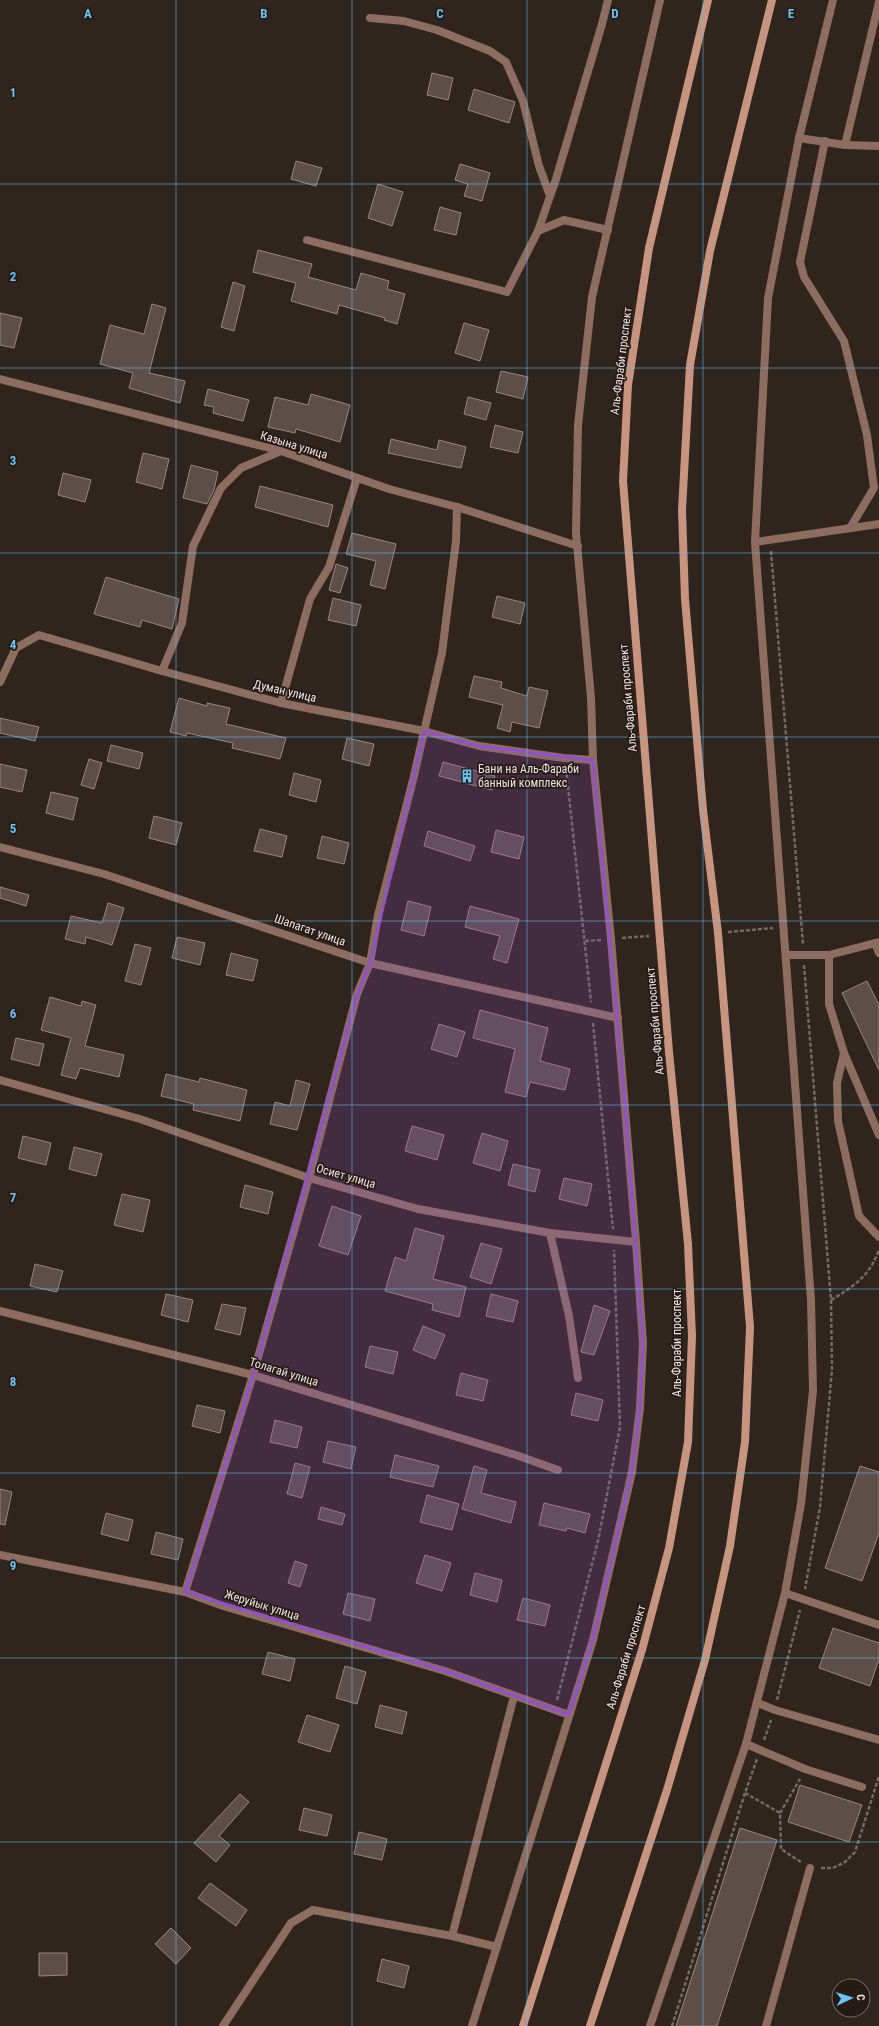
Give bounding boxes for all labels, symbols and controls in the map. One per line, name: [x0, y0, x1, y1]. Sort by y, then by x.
text: A: [84, 6, 92, 21]
text: B: [260, 6, 268, 21]
text: C: [436, 6, 444, 21]
text: D: [611, 6, 619, 21]
text: E: [788, 6, 795, 21]
text: 1: [10, 85, 16, 100]
text: 2: [10, 269, 17, 284]
street label: Аль-Фараби проспект: [607, 306, 635, 416]
street label: Казына улица: [259, 428, 330, 462]
text: 3: [10, 453, 16, 468]
text: 4: [10, 637, 17, 652]
street label: Аль-Фараби проспект: [616, 643, 640, 753]
street label: Думан улица: [252, 677, 318, 705]
place label: Бани на Аль-Фараби банный комплекс: [478, 762, 579, 790]
building icon: Бани на Аль-Фараби банный комплекс: [459, 768, 475, 784]
text: 5: [10, 821, 17, 836]
street label: Шапагат улица: [273, 911, 348, 949]
street label: Аль-Фараби проспект: [643, 966, 667, 1076]
text: 6: [10, 1006, 17, 1021]
street label: Осиет улица: [315, 1161, 378, 1191]
text: 7: [10, 1190, 17, 1205]
street label: Аль-Фараби проспект: [670, 1289, 684, 1397]
street label: Толагай улица: [248, 1355, 321, 1389]
text: 8: [10, 1374, 16, 1389]
text: 9: [10, 1558, 16, 1573]
street label: Жеруйык улица: [223, 1587, 301, 1623]
street label: Аль-Фараби проспект: [603, 1603, 649, 1711]
north arrow: [831, 1978, 871, 2018]
text: С: [854, 1994, 867, 2001]

